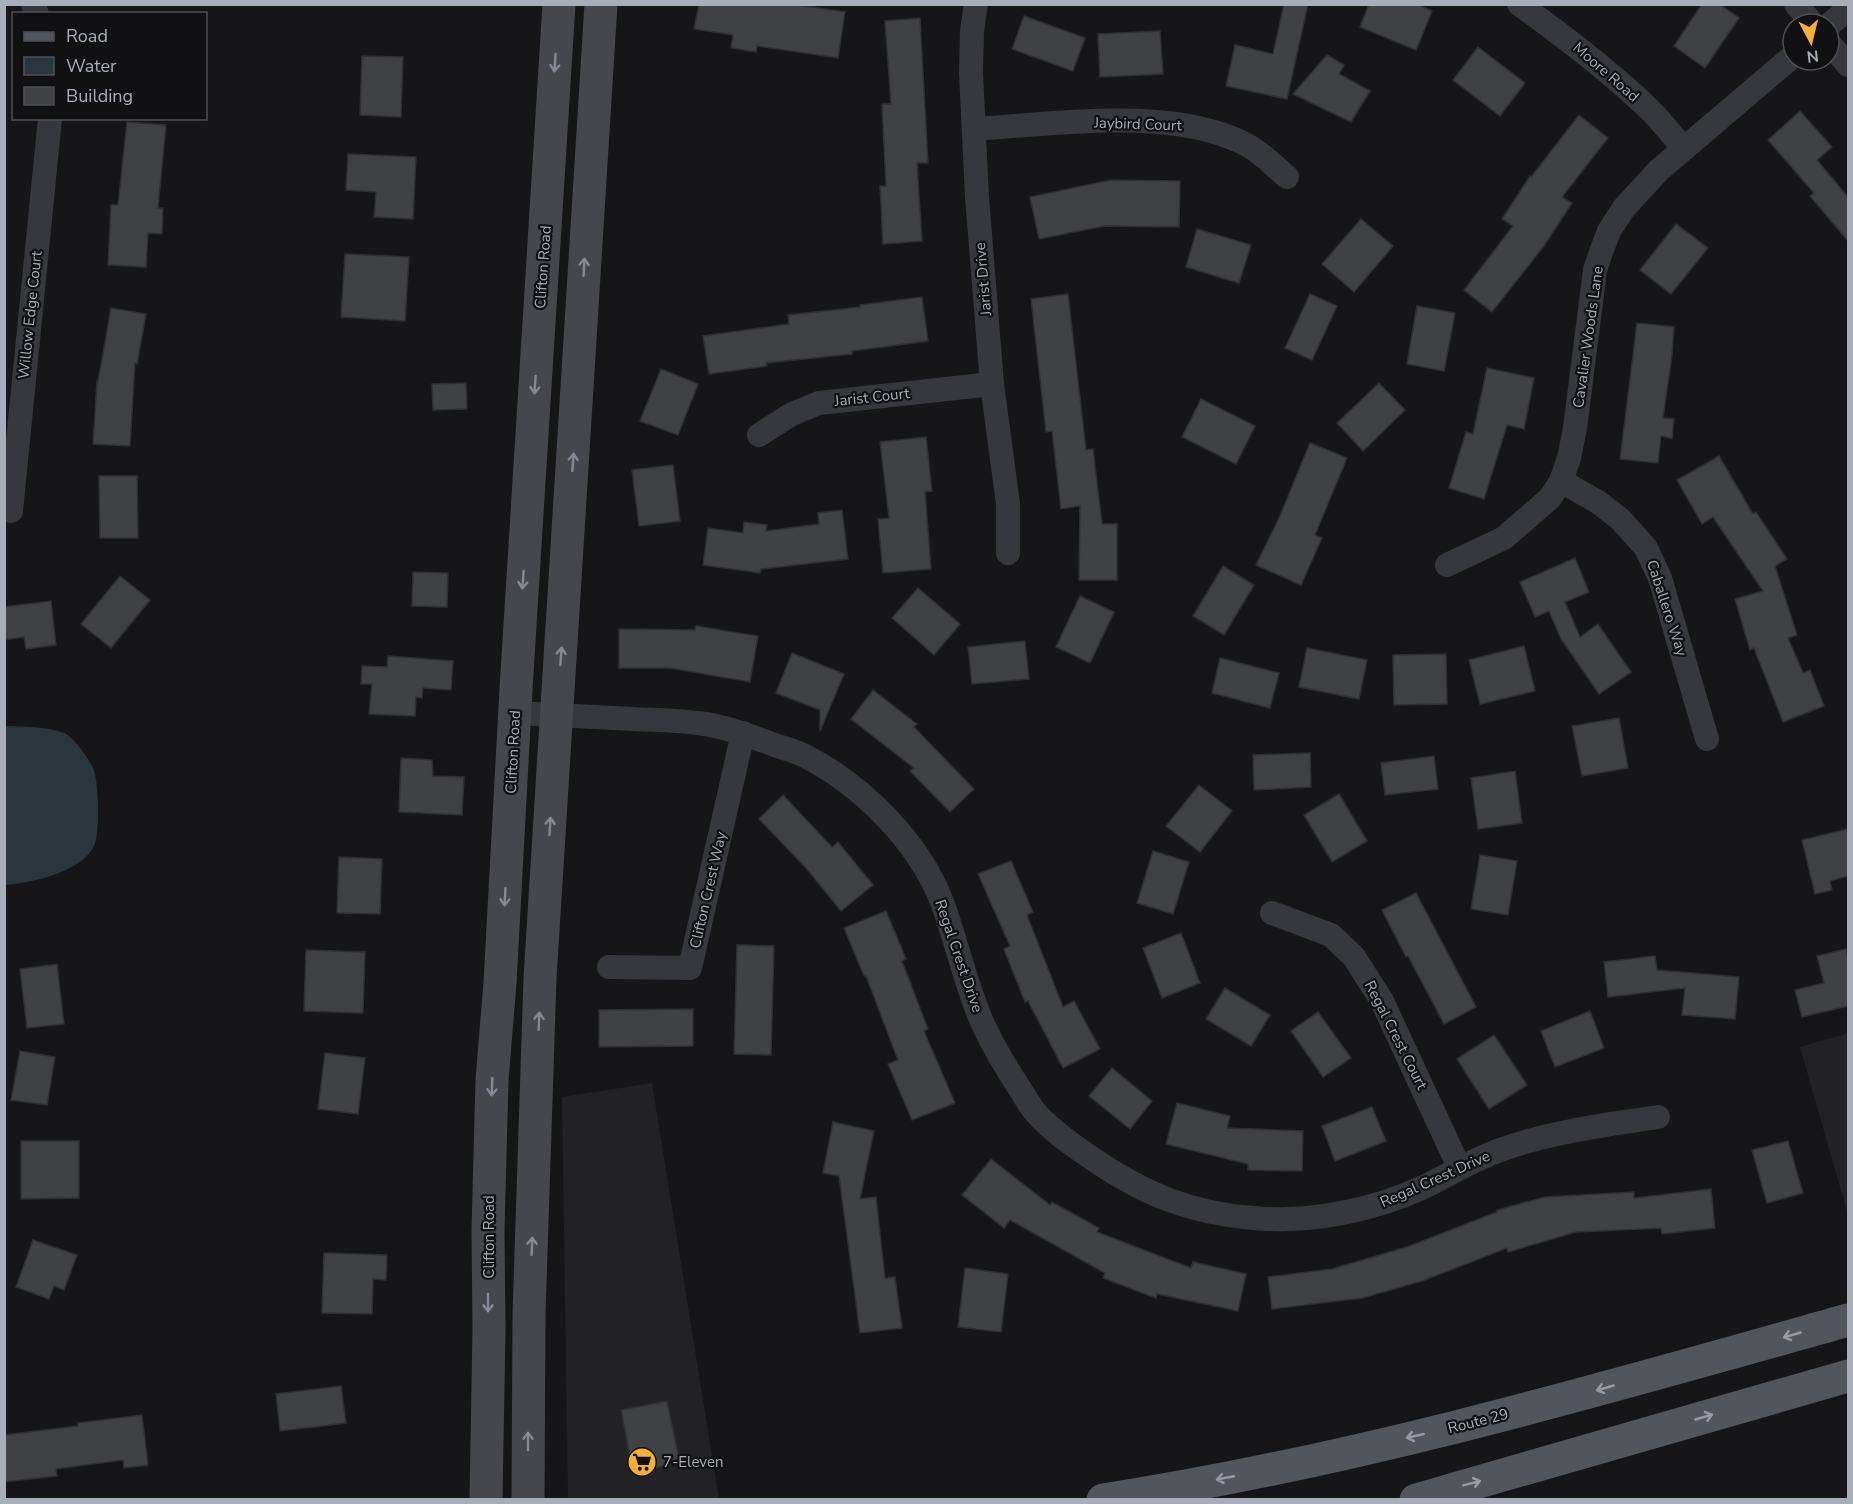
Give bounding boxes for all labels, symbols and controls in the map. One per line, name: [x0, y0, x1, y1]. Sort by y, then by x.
legend: [12, 12, 207, 120]
north arrow: [1781, 12, 1841, 72]
text: Road: [66, 24, 108, 48]
street label: Moore Road: [1569, 38, 1643, 106]
text: N: [1805, 44, 1820, 68]
one-way arrow: [550, 52, 561, 72]
text: Water: [66, 54, 117, 78]
text: Building: [66, 84, 133, 108]
street label: Jaybird Court: [1093, 112, 1183, 136]
street label: Clifton Road: [530, 225, 556, 309]
street label: Jarist Drive: [970, 242, 996, 317]
street label: Willow Edge Court: [13, 249, 47, 380]
one-way arrow: [579, 258, 590, 278]
street label: Cavalier Woods Lane: [1568, 265, 1608, 409]
one-way arrow: [530, 375, 541, 395]
street label: Jarist Court: [833, 383, 911, 411]
one-way arrow: [568, 452, 579, 472]
street label: Caballero Way: [1642, 557, 1692, 659]
one-way arrow: [517, 569, 528, 589]
one-way arrow: [555, 647, 566, 667]
street label: Clifton Road: [501, 710, 525, 794]
one-way arrow: [544, 817, 555, 837]
street label: Clifton Crest Way: [685, 829, 731, 950]
one-way arrow: [499, 886, 510, 906]
street label: Regal Crest Drive: [930, 897, 988, 1015]
street label: Regal Crest Court: [1360, 977, 1432, 1094]
one-way arrow: [533, 1011, 545, 1031]
one-way arrow: [487, 1076, 498, 1096]
street label: Regal Crest Drive: [1377, 1146, 1493, 1212]
street label: Clifton Road: [479, 1195, 499, 1279]
one-way arrow: [526, 1237, 538, 1257]
one-way arrow: [483, 1292, 494, 1312]
one-way arrow: [1783, 1330, 1802, 1342]
one-way arrow: [1595, 1383, 1614, 1395]
street label: Route 29: [1446, 1404, 1510, 1438]
one-way arrow: [1694, 1411, 1713, 1423]
one-way arrow: [1406, 1431, 1426, 1442]
one-way arrow: [522, 1432, 534, 1452]
supermarket icon: 7-Eleven: [626, 1446, 658, 1478]
place label: 7-Eleven: [663, 1452, 723, 1472]
one-way arrow: [1216, 1473, 1235, 1484]
one-way arrow: [1462, 1477, 1481, 1488]

